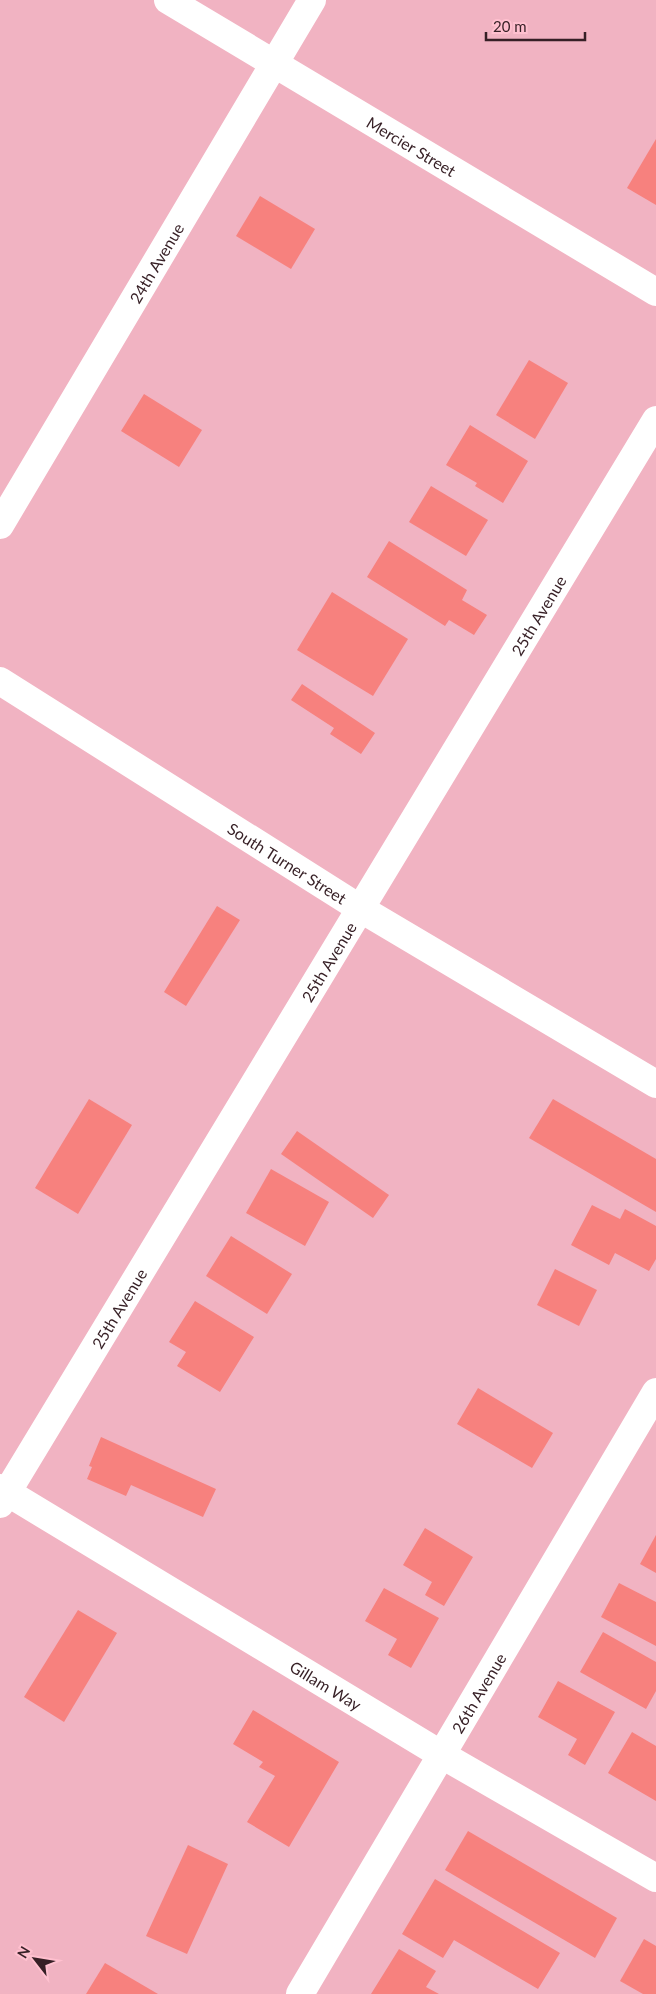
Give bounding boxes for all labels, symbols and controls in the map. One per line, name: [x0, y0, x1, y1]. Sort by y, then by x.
scale bar: [486, 10, 585, 42]
text: 20 m: [493, 17, 527, 35]
street label: Mercier Street: [364, 112, 460, 180]
street label: 24th Avenue: [125, 219, 187, 306]
street label: 25th Avenue: [507, 572, 569, 658]
street label: South Turner Street: [225, 818, 351, 907]
street label: 25th Avenue: [297, 918, 360, 1005]
street label: 25th Avenue: [87, 1265, 150, 1351]
street label: 26th Avenue: [447, 1649, 509, 1736]
street label: Gillam Way: [287, 1656, 366, 1714]
north arrow: [10, 1934, 60, 1984]
text: N: [13, 1943, 33, 1961]

